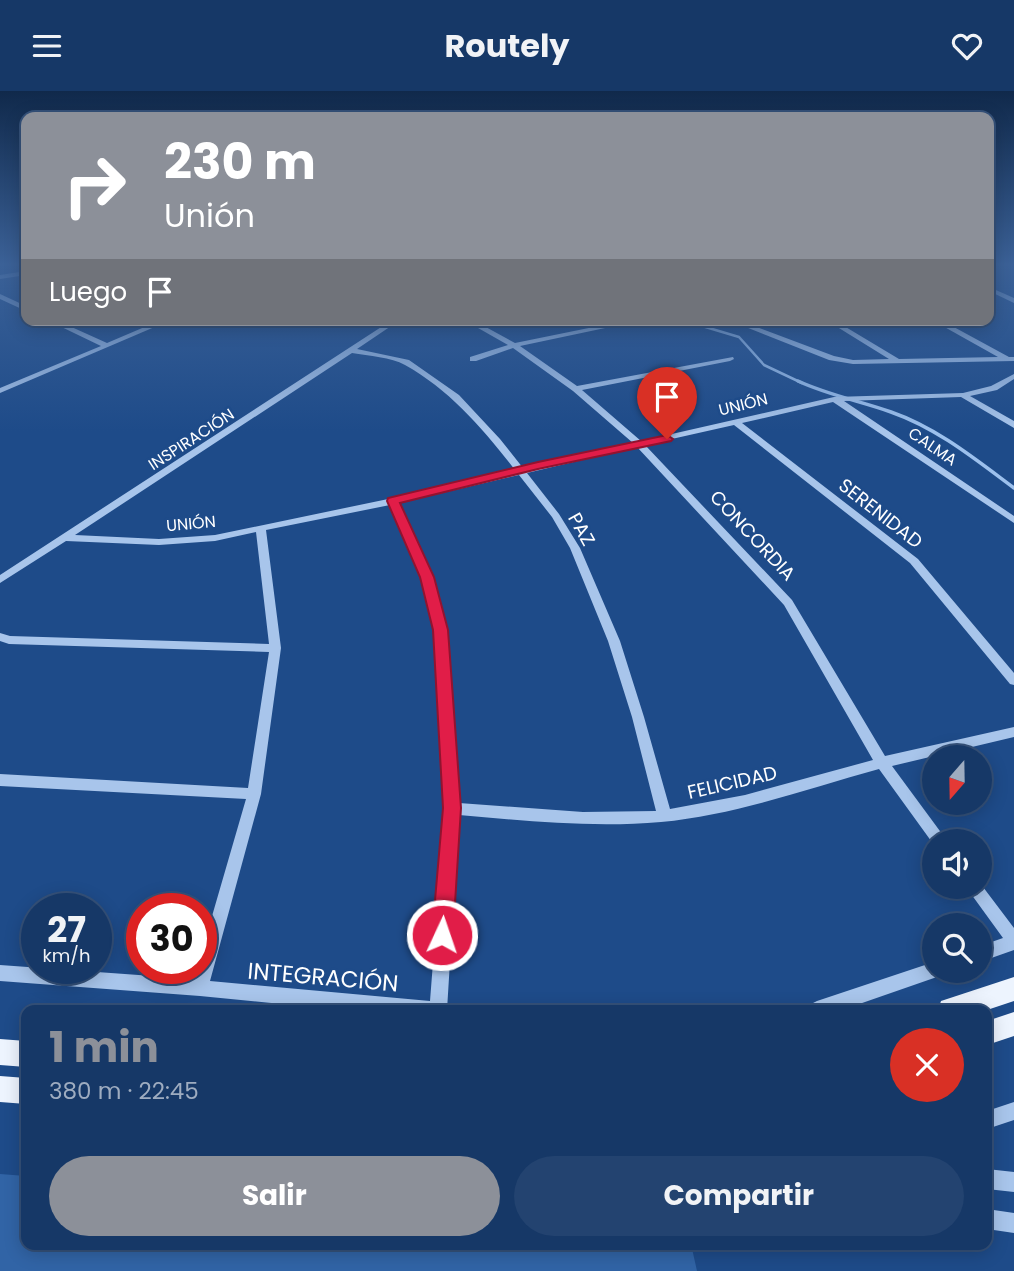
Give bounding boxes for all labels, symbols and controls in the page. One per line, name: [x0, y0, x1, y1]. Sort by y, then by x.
text: Routely: [444, 23, 570, 68]
icon: menu: [28, 27, 66, 65]
icon: heart: [948, 27, 986, 65]
text: 230 m: [164, 128, 316, 196]
icon: right: [49, 140, 140, 231]
text: Unión: [164, 193, 255, 238]
icon: arrive: [141, 273, 179, 311]
text: Luego: [49, 274, 127, 310]
pin: [637, 367, 697, 439]
icon: arrive: [648, 378, 686, 416]
street label: UNIÓN: [716, 387, 770, 422]
street label: INSPIRACIÓN: [144, 403, 239, 476]
street label: CALMA: [904, 422, 962, 471]
street label: SERENIDAD: [833, 472, 928, 555]
street label: CONCORDIA: [704, 484, 802, 587]
street label: PAZ: [561, 508, 602, 551]
street label: UNIÓN: [165, 510, 217, 537]
north arrow: [922, 745, 992, 815]
map controls: [922, 745, 992, 983]
street label: FELICIDAD: [685, 759, 780, 806]
button: sound: [922, 829, 992, 899]
speed limit sign: 30: [126, 893, 217, 984]
position arrow: [405, 898, 479, 972]
text: 27: [47, 905, 86, 954]
button: search: [922, 913, 992, 983]
text: km/h: [43, 943, 90, 968]
street label: INTEGRACIÓN: [246, 954, 400, 1000]
text: 1 min: [49, 1018, 159, 1077]
button: close: [890, 1028, 964, 1102]
text: 380 m · 22:45: [49, 1075, 199, 1107]
button: Salir: [49, 1156, 500, 1236]
button: Compartir: [514, 1156, 964, 1236]

